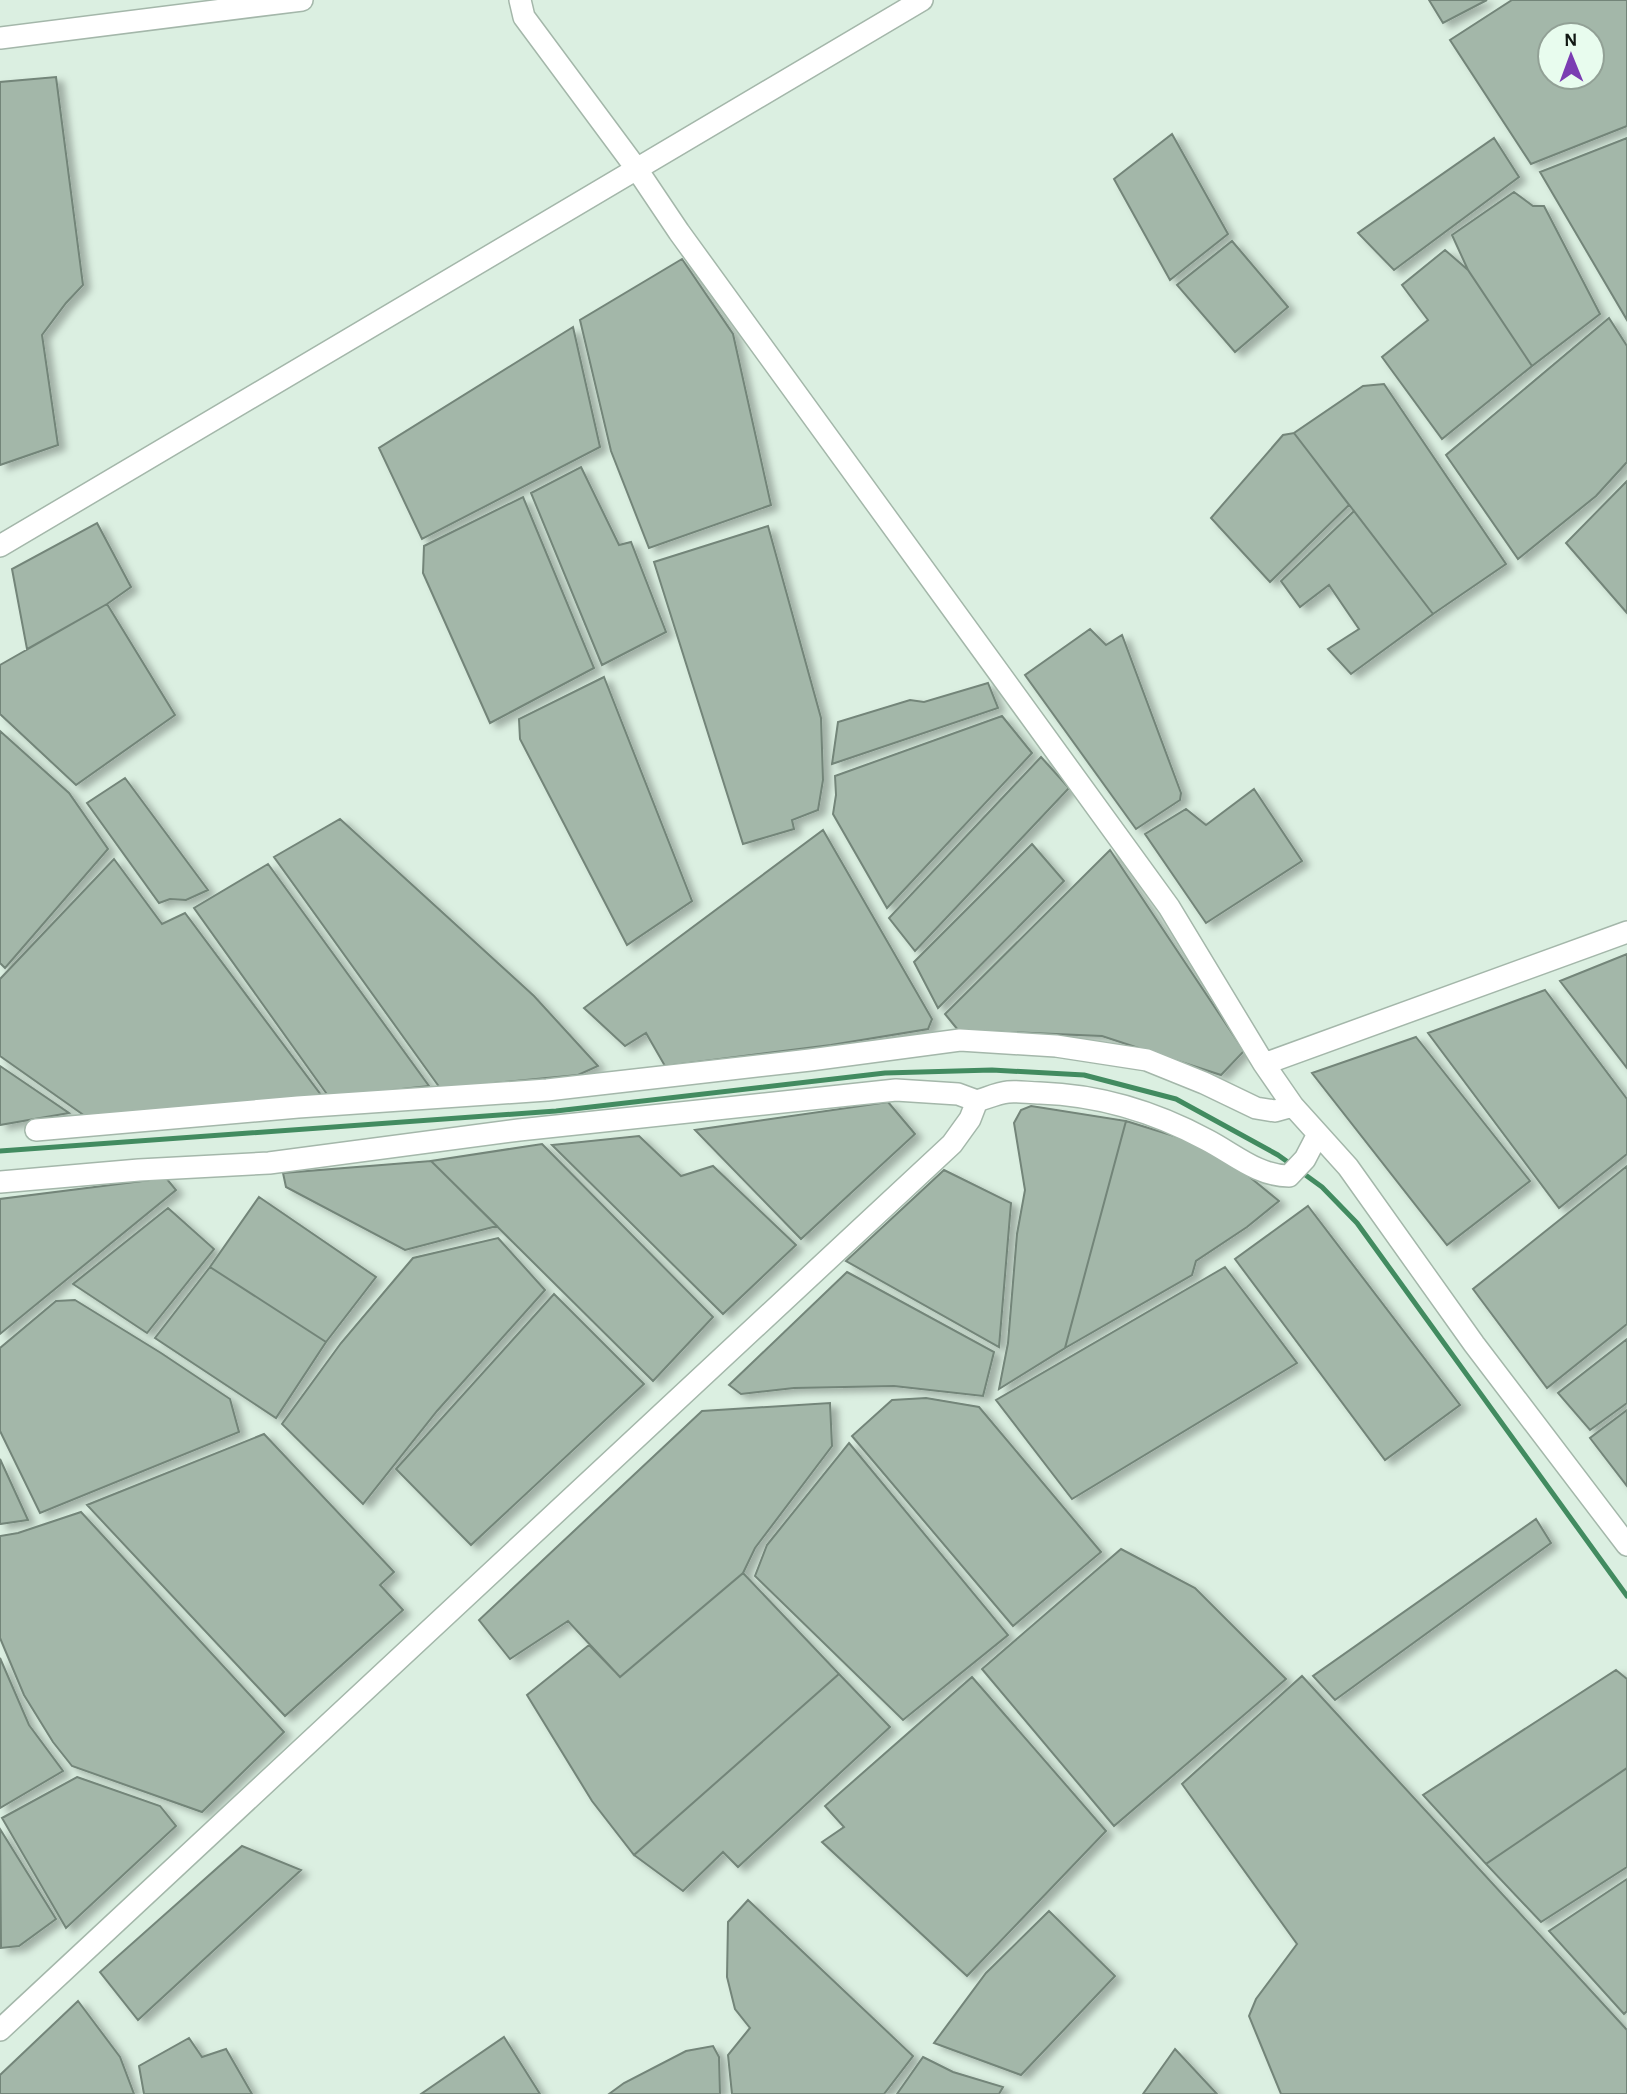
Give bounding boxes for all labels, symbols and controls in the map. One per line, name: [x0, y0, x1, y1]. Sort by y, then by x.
north arrow: [1536, 21, 1606, 91]
text: N: [1564, 31, 1578, 50]

